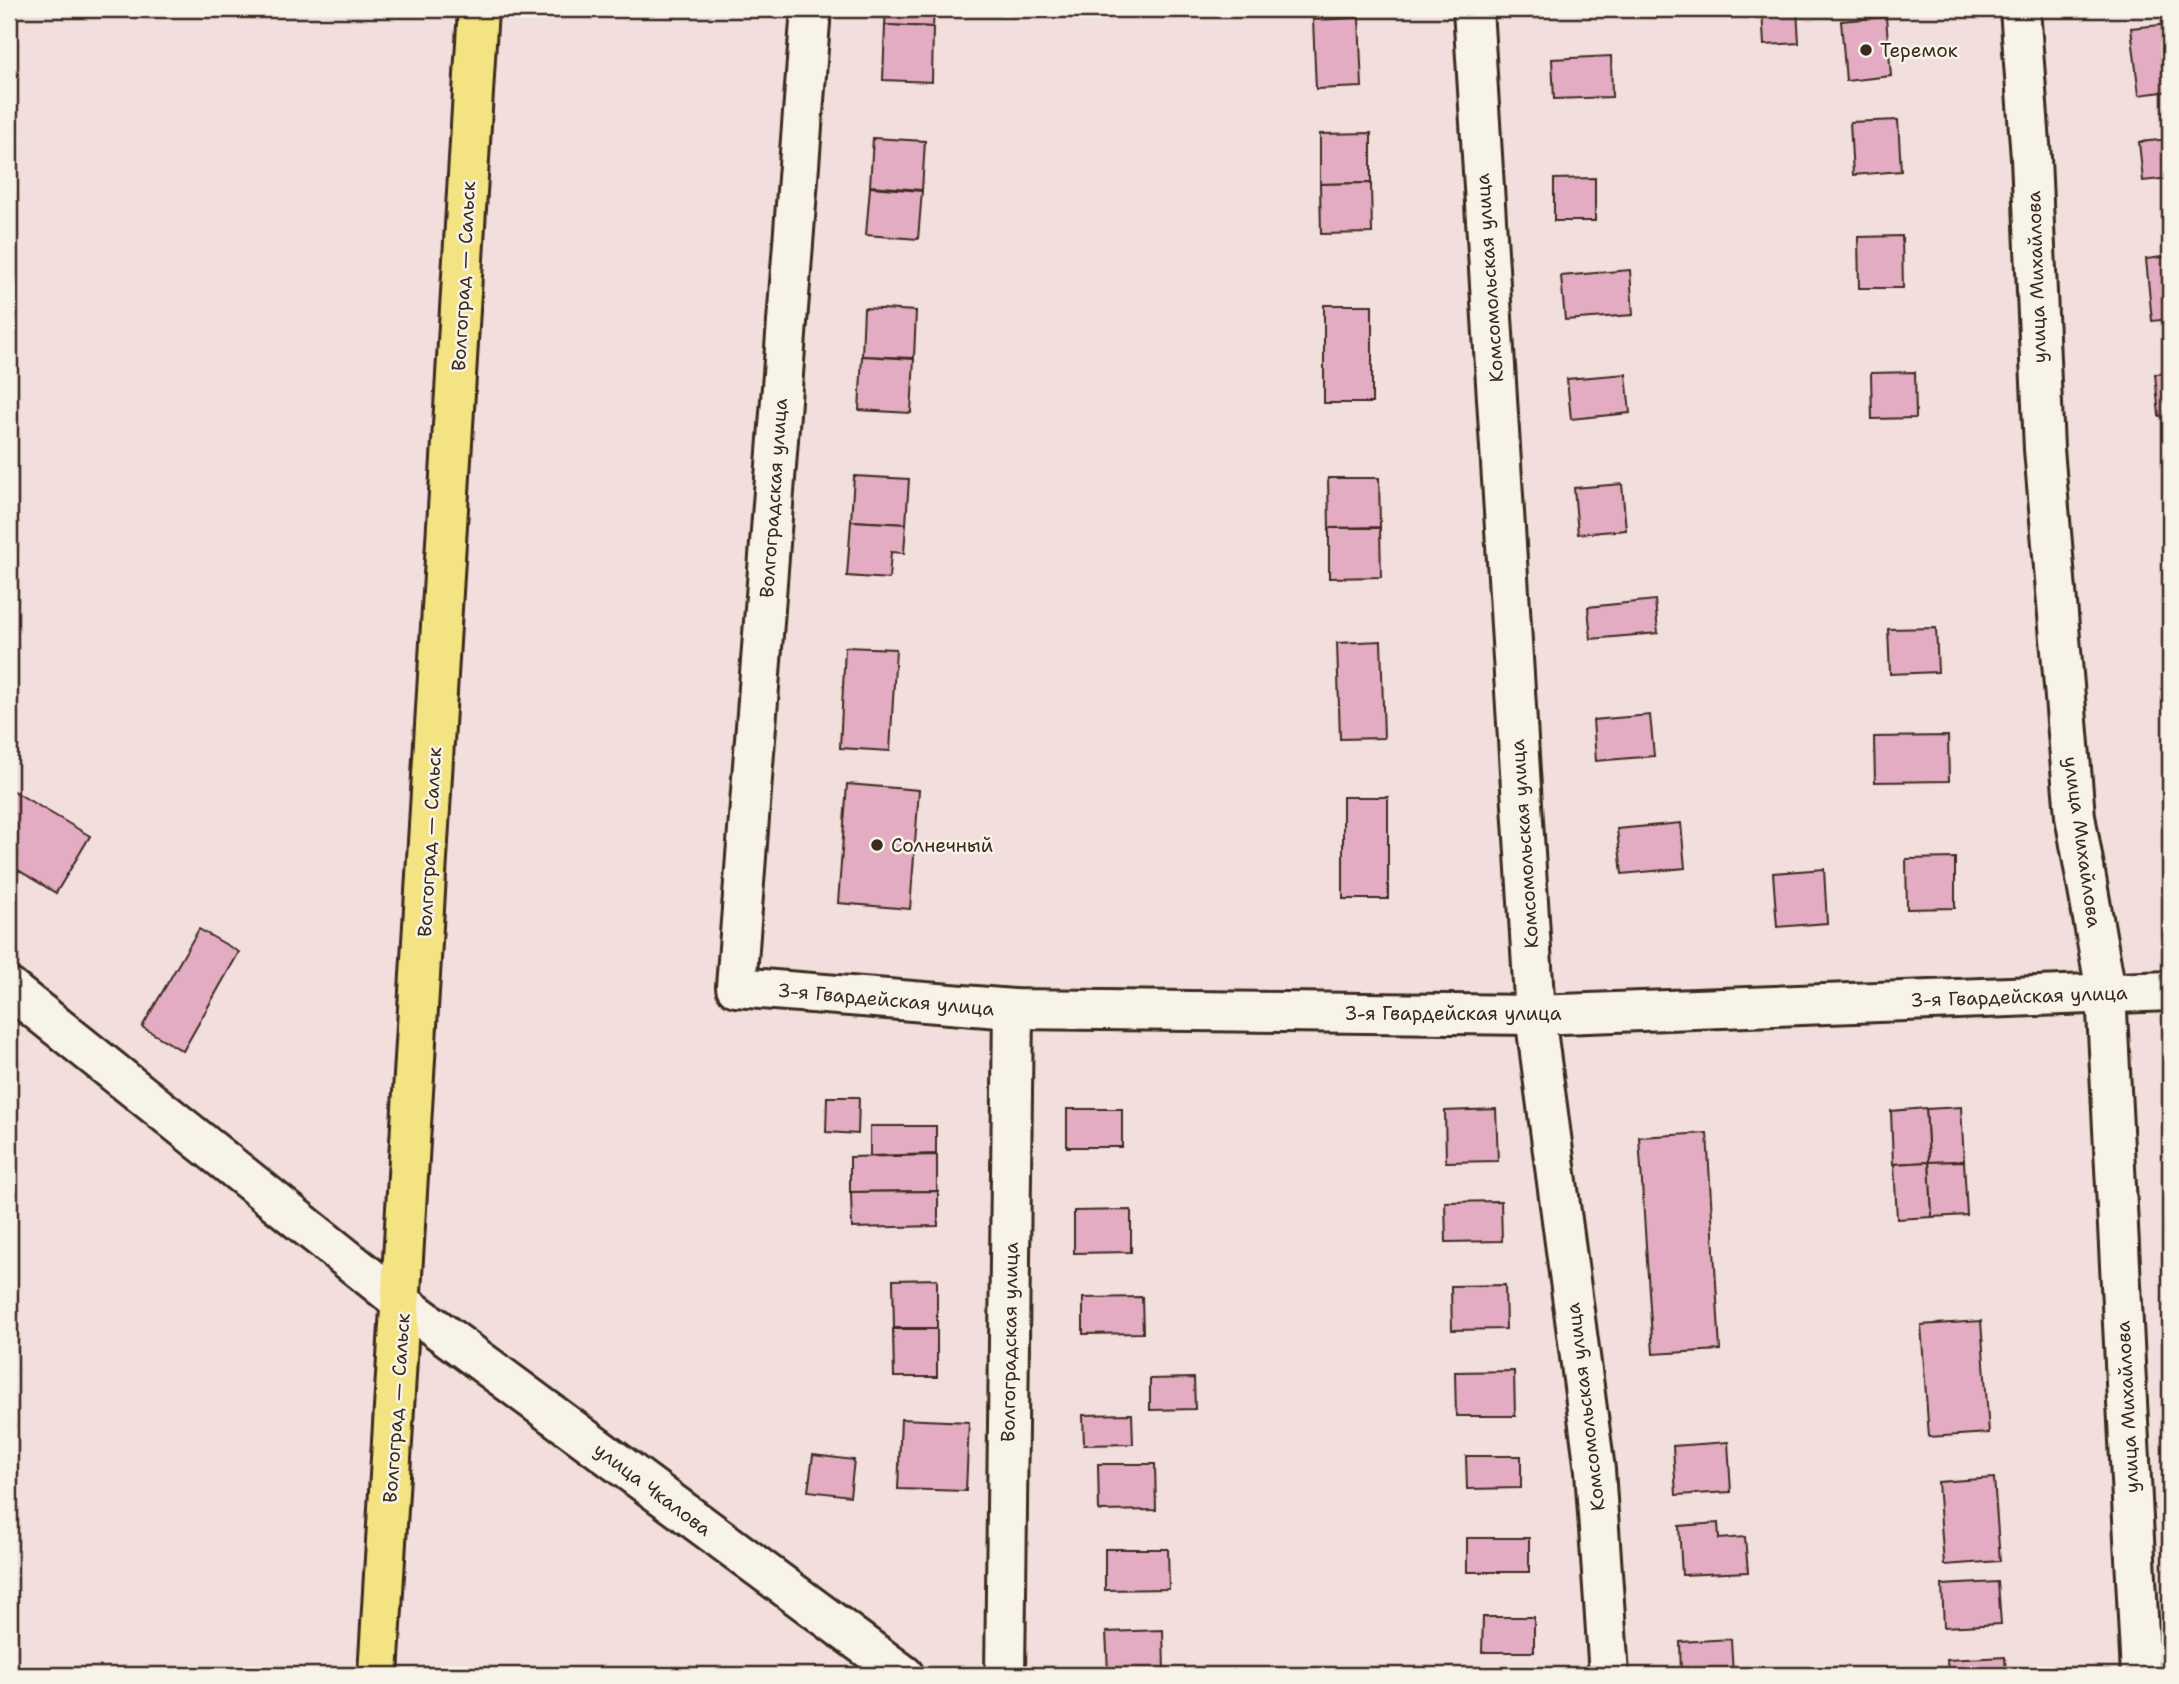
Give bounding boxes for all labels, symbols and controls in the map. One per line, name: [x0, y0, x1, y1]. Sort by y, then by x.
place label: Теремок: [1880, 38, 1958, 63]
marker: Теремок: [1858, 42, 1874, 58]
street label: Комсомольская улица: [1470, 172, 1509, 383]
street label: Волгоград — Сальск: [446, 180, 481, 372]
street label: улица Михайлова: [2021, 190, 2052, 364]
street label: Волгоградская улица: [754, 397, 793, 599]
street label: Комсомольская улица: [1505, 738, 1544, 949]
street label: Волгоград — Сальск: [412, 746, 447, 938]
street label: улица Михайлова: [2058, 755, 2107, 929]
place label: Солнечный: [891, 833, 993, 858]
marker: Солнечный: [869, 837, 885, 853]
street label: 3-я Гвардейская улица: [777, 978, 996, 1021]
street label: 3-я Гвардейская улица: [1910, 980, 2128, 1013]
street label: 3-я Гвардейская улица: [1344, 1001, 1562, 1026]
street label: Волгоградская улица: [995, 1242, 1024, 1442]
street label: Комсомольская улица: [1560, 1301, 1611, 1512]
street label: Волгоград — Сальск: [377, 1312, 416, 1504]
street label: улица Михайлова: [2110, 1320, 2144, 1494]
street label: улица Чкалова: [589, 1437, 717, 1542]

